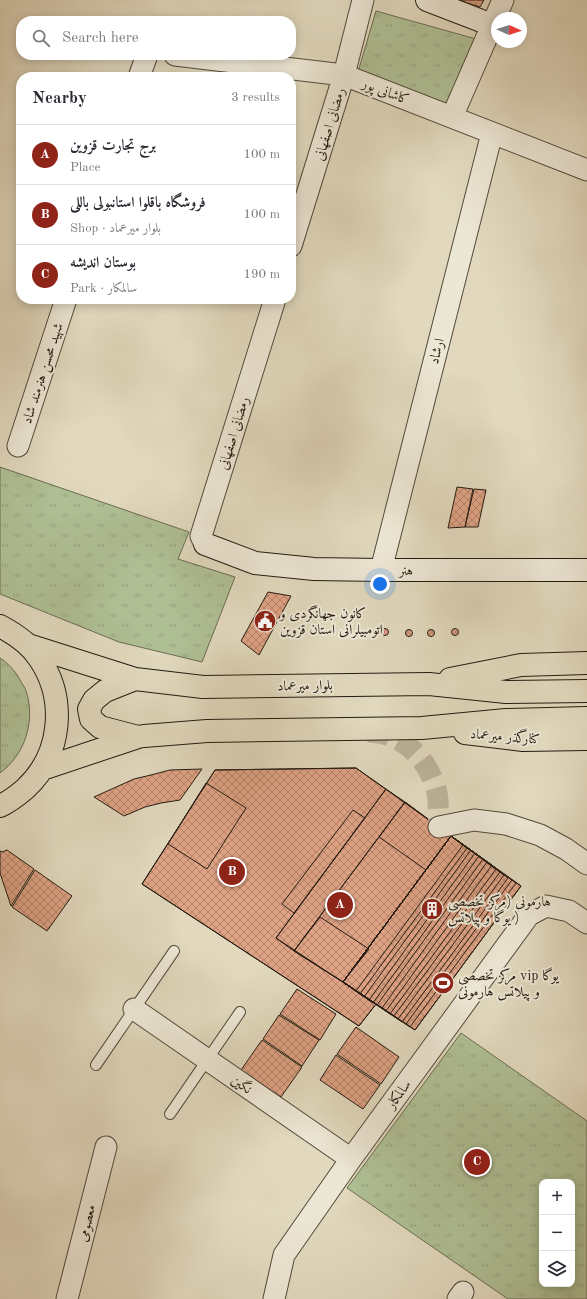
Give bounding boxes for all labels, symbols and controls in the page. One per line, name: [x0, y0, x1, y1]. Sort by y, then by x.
north arrow: [491, 12, 527, 48]
search box: [16, 16, 296, 60]
icon: search: [30, 27, 52, 49]
text: Search here: [62, 31, 139, 46]
street label: کاشانی پور: [357, 75, 412, 110]
street label: رمضانی اصفهانی: [312, 86, 349, 163]
text: Nearby: [32, 90, 87, 107]
text: 3 results: [231, 91, 280, 104]
text: برج تجارت قزوین: [70, 139, 156, 154]
text: A: [40, 148, 50, 161]
text: 100 m: [243, 148, 280, 161]
text: Place: [70, 161, 100, 174]
text: فروشگاه باقلوا استانبولی باللی: [70, 196, 206, 211]
text: B: [40, 208, 50, 221]
text: 100 m: [243, 208, 280, 221]
text: Shop · بلوار میرعماد: [70, 222, 161, 235]
text: بوستان اندیشه: [70, 256, 136, 271]
text: C: [41, 268, 49, 281]
text: 190 m: [243, 268, 280, 281]
text: Park · سالمکار: [70, 282, 137, 295]
street label: شهید محسن هنرمند شاد: [20, 321, 68, 426]
street label: ارشاد: [427, 337, 448, 366]
street label: رمضانی اصفهانی: [216, 395, 253, 472]
street label: هنر: [397, 564, 413, 578]
your location: [370, 574, 390, 594]
place label: کانون جهانگردی و اتومبیلرانی استان قزوین: [278, 605, 383, 638]
public building icon: کانون جهانگردی و اتومبیلرانی استان قزوین: [252, 608, 278, 634]
street label: بلوار میرعماد: [277, 679, 333, 694]
street label: کنارگذر میرعماد: [469, 723, 541, 748]
pin: B: [219, 857, 245, 887]
pin: A: [327, 890, 353, 920]
place label: هارمونی (مرکز تخصصی یوگا و پیلاتس ): [448, 894, 551, 928]
building icon: هارمونی (مرکز تخصصی یوگا و پیلاتس ): [419, 896, 445, 922]
place label: مرکز تخصصی vip یوگا و پیلاتس هارمونی: [458, 967, 560, 1002]
sports icon: مرکز تخصصی vip یوگا و پیلاتس هارمونی: [430, 970, 456, 996]
street label: نگین: [228, 1070, 256, 1098]
street label: سالمکار: [382, 1077, 415, 1114]
pin: C: [464, 1147, 490, 1177]
map controls: [539, 1179, 575, 1287]
button: +: [539, 1179, 575, 1215]
street label: معصومی: [76, 1203, 99, 1243]
button: −: [539, 1215, 575, 1251]
button: layers: [539, 1251, 575, 1287]

